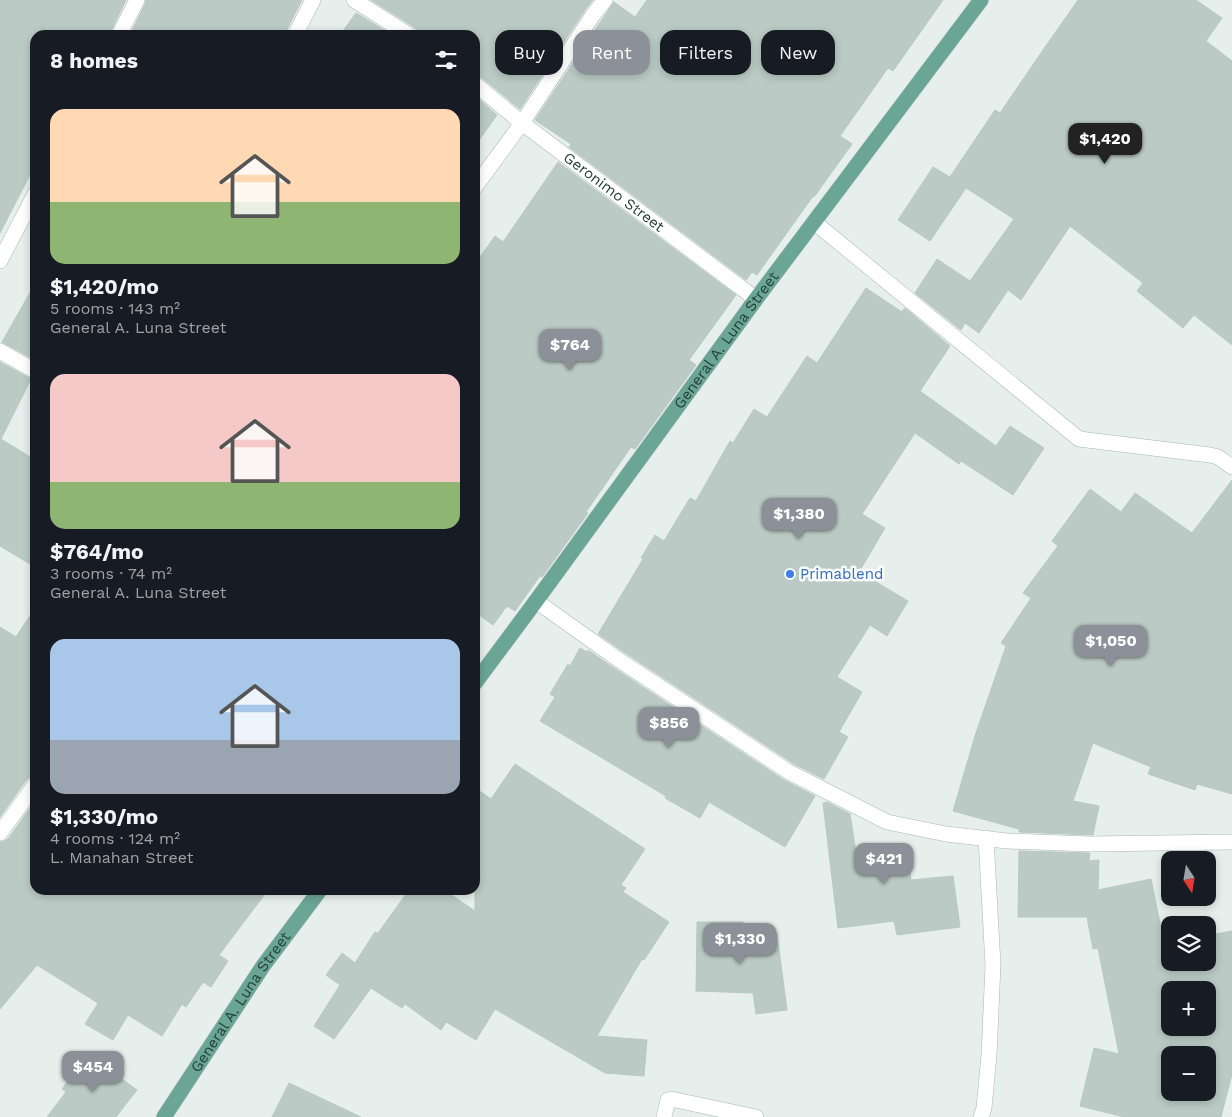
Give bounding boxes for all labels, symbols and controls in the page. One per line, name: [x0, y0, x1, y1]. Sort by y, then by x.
chip: Buy: [495, 30, 563, 75]
chip: Rent: [573, 30, 650, 75]
chip: Filters: [660, 30, 751, 75]
chip: New: [761, 30, 835, 75]
icon: filters: [432, 46, 460, 74]
text: 8 homes: [50, 48, 138, 73]
pin: $1,420: [1064, 122, 1146, 165]
text: $1,420: [1079, 129, 1131, 148]
icon: home: [210, 141, 300, 231]
street label: Geronimo Street: [560, 148, 668, 236]
street label: General A. Luna Street: [670, 268, 783, 412]
text: $1,420/mo: [50, 274, 159, 299]
text: 5 rooms · 143 m²: [50, 299, 180, 318]
text: General A. Luna Street: [50, 318, 226, 337]
pin: $764: [540, 328, 600, 371]
text: $764: [550, 335, 590, 354]
icon: home: [210, 406, 300, 496]
pin: $1,380: [758, 498, 840, 540]
text: $1,380: [773, 504, 825, 523]
text: $764/mo: [50, 539, 144, 564]
text: 3 rooms · 74 m²: [50, 564, 172, 583]
place label: Primablend: [800, 565, 883, 583]
marker: Primablend: [784, 568, 796, 580]
text: General A. Luna Street: [50, 583, 226, 602]
pin: $1,050: [1070, 624, 1152, 667]
text: $1,050: [1085, 631, 1137, 650]
icon: home: [210, 671, 300, 761]
pin: $856: [639, 706, 699, 749]
text: $856: [649, 713, 689, 732]
text: $1,330/mo: [50, 804, 158, 829]
text: 4 rooms · 124 m²: [50, 829, 180, 848]
pin: $421: [854, 842, 914, 885]
text: L. Manahan Street: [50, 848, 193, 867]
text: $421: [866, 849, 902, 868]
north arrow: [1161, 851, 1216, 906]
map controls: [1161, 851, 1216, 1101]
button: layers: [1161, 916, 1216, 971]
pin: $1,330: [699, 922, 781, 965]
street label: General A. Luna Street: [187, 928, 295, 1076]
text: $1,330: [714, 929, 766, 948]
button: +: [1161, 981, 1216, 1036]
button: −: [1161, 1046, 1216, 1101]
pin: $454: [63, 1050, 123, 1093]
text: $454: [73, 1057, 113, 1076]

